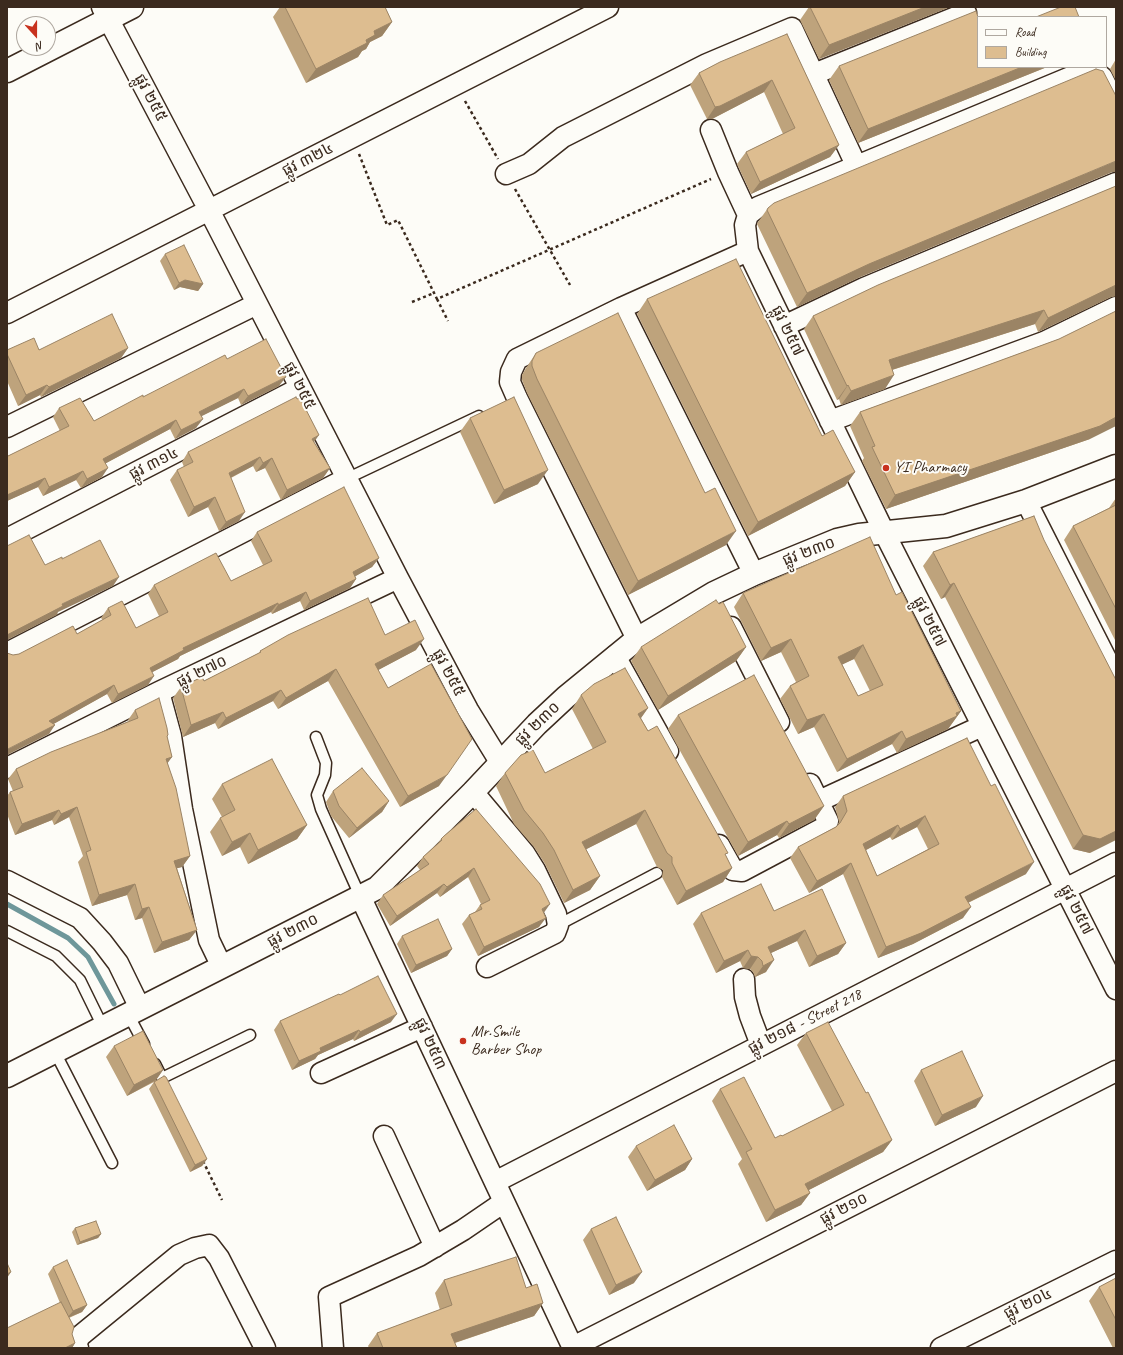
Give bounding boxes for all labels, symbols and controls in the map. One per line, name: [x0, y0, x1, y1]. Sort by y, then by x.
north arrow: [16, 16, 56, 56]
legend: [977, 16, 1107, 68]
text: Road: [1015, 24, 1035, 40]
text: N: [34, 39, 46, 54]
text: Building: [1015, 44, 1047, 60]
street label: ផ្លូវ ២៥៥: [129, 71, 171, 125]
street label: ផ្លូវ ៣២៤: [279, 139, 337, 181]
street label: ផ្លូវ ២៥៧: [767, 303, 807, 359]
street label: ផ្លូវ ២៥៥: [279, 359, 319, 413]
street label: ផ្លូវ ៣១៤: [126, 443, 182, 485]
place label: YI Pharmacy: [894, 458, 967, 478]
marker: YI Pharmacy: [881, 463, 891, 473]
street label: ផ្លូវ ២៣០: [780, 533, 838, 571]
street label: ផ្លូវ ២៥៧: [908, 594, 950, 650]
street label: ផ្លូវ ២៥៥: [427, 646, 469, 700]
street label: ផ្លូវ ២៧០: [174, 652, 230, 692]
street label: ផ្លូវ ២៣០: [511, 698, 565, 750]
street label: ផ្លូវ ២៥៧: [1055, 882, 1097, 938]
street label: ផ្លូវ ២៣០: [264, 910, 322, 952]
street label: ផ្លូវ ២១៨ - Street 218: [745, 985, 865, 1059]
street label: ផ្លូវ ២៥៣: [410, 1015, 450, 1073]
place label: Mr.Smile Barber Shop: [471, 1022, 541, 1060]
marker: Mr.Smile Barber Shop: [458, 1036, 468, 1046]
street label: ផ្លូវ ២១០: [817, 1189, 871, 1229]
street label: ផ្លូវ ២០៤: [1001, 1284, 1055, 1324]

